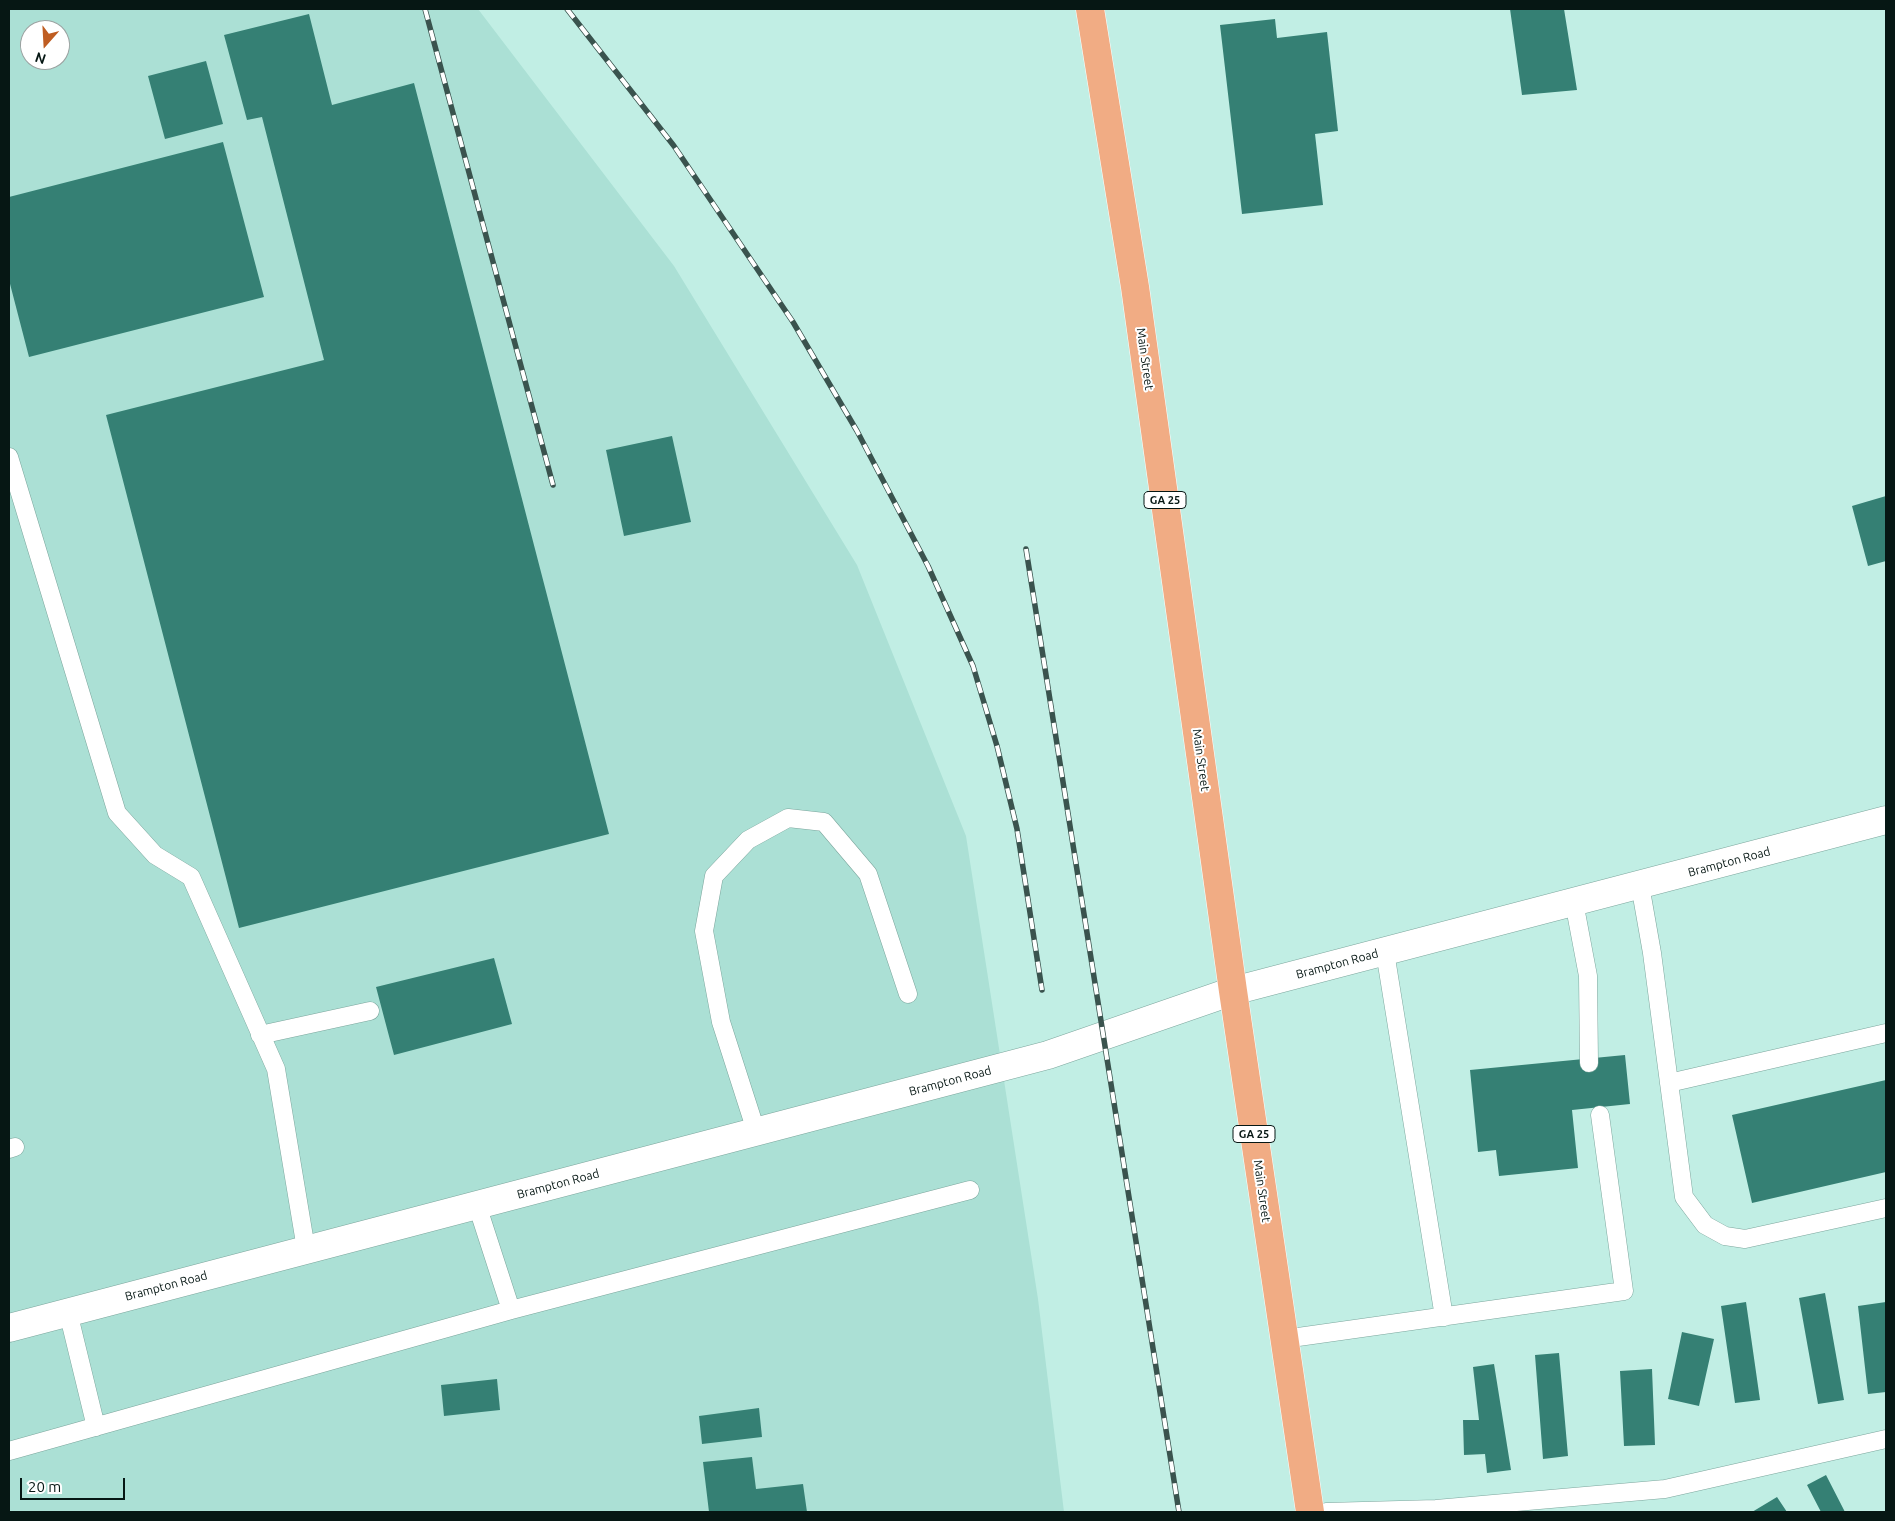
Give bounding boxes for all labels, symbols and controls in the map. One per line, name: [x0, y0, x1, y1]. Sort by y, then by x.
north arrow: [20, 20, 70, 70]
text: N: [33, 49, 48, 68]
street label: Main Street: [1134, 327, 1156, 391]
road number: GA 25: [1144, 492, 1186, 508]
street label: Main Street: [1190, 728, 1212, 792]
street label: Brampton Road: [1686, 844, 1772, 880]
street label: Brampton Road: [1294, 946, 1380, 982]
street label: Brampton Road: [907, 1063, 993, 1099]
road number: GA 25: [1233, 1126, 1275, 1142]
street label: Main Street: [1251, 1159, 1273, 1223]
street label: Brampton Road: [515, 1166, 601, 1202]
street label: Brampton Road: [123, 1268, 209, 1304]
scale bar: [22, 1468, 128, 1500]
text: 20 m: [28, 1478, 61, 1495]

